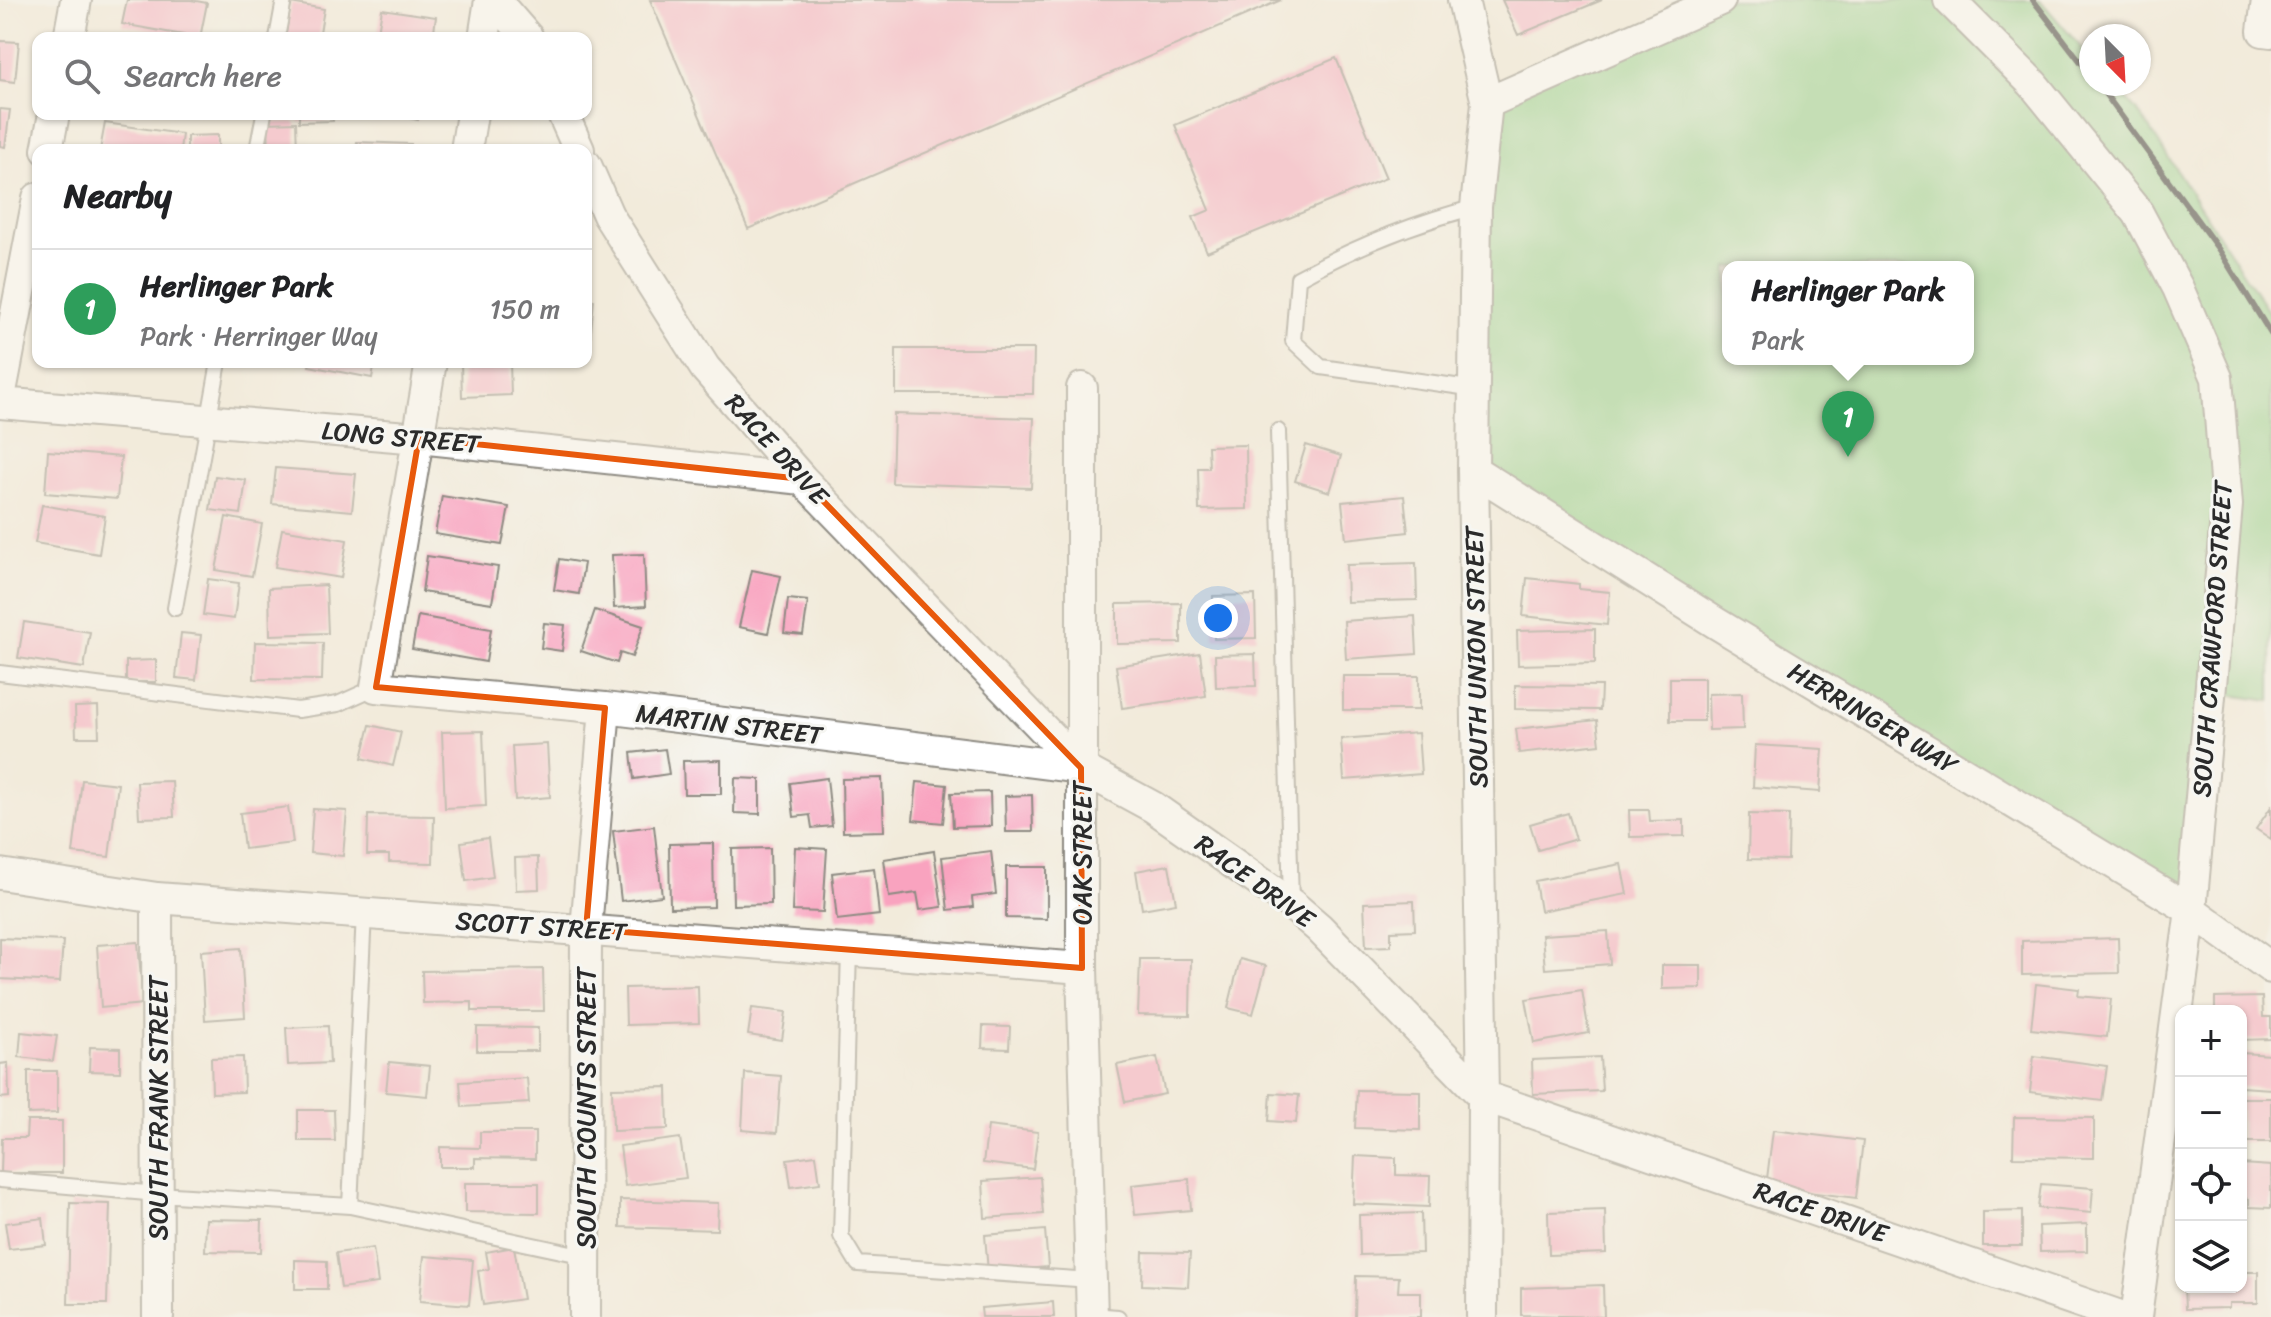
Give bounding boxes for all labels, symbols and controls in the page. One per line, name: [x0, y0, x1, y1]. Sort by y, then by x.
north arrow: [2079, 24, 2151, 96]
search box: [32, 32, 592, 120]
text: Search here: [124, 49, 282, 103]
icon: search: [60, 54, 104, 98]
text: Nearby: [64, 166, 172, 226]
text: Herlinger Park: [140, 259, 333, 313]
popup: [1722, 261, 1974, 365]
text: Herlinger Park: [1751, 263, 1945, 317]
text: 1: [84, 286, 96, 332]
text: 150 m: [490, 286, 560, 332]
text: Park · Herringer Way: [140, 313, 378, 359]
text: Park: [1751, 317, 1805, 363]
street label: RACE DRIVE: [713, 382, 842, 517]
pin: 1: [1822, 391, 1874, 457]
street label: LONG STREET: [320, 407, 484, 467]
street label: SOUTH CRAWFORD STREET: [2178, 478, 2246, 799]
street label: SOUTH UNION STREET: [1451, 524, 1501, 788]
your location: [1198, 598, 1238, 638]
street label: HERRINGER WAY: [1779, 649, 1969, 788]
street label: MARTIN STREET: [633, 690, 827, 759]
street label: OAK STREET: [1059, 779, 1105, 925]
street label: RACE DRIVE: [1185, 821, 1326, 942]
street label: SCOTT STREET: [454, 897, 630, 955]
street label: SOUTH COUNTS STREET: [563, 965, 609, 1249]
street label: SOUTH FRANK STREET: [135, 974, 181, 1240]
map controls: [2175, 1005, 2247, 1293]
button: +: [2175, 1005, 2247, 1077]
button: −: [2175, 1077, 2247, 1149]
button: locate: [2175, 1149, 2247, 1221]
street label: RACE DRIVE: [1748, 1168, 1896, 1257]
button: layers: [2175, 1221, 2247, 1293]

